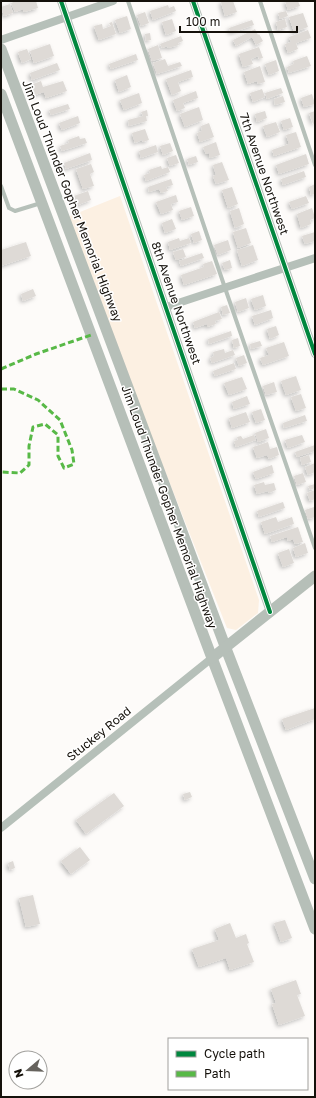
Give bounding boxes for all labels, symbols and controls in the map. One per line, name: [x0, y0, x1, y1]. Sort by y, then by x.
scale bar: [180, 8, 297, 34]
text: 100 m: [186, 14, 220, 29]
street label: Jim Loud Thunder Gopher Memorial Highway: [19, 78, 126, 324]
street label: 7th Avenue Northwest: [237, 111, 292, 237]
street label: 8th Avenue Northwest: [148, 239, 205, 366]
street label: Jim Loud Thunder Gopher Memorial Highway: [118, 383, 221, 631]
street label: Stuckey Road: [63, 703, 134, 764]
legend: [168, 1038, 308, 1090]
text: Cycle path: [204, 1046, 265, 1061]
north arrow: [8, 1050, 48, 1090]
text: Path: [204, 1066, 231, 1081]
text: N: [11, 1067, 26, 1079]

